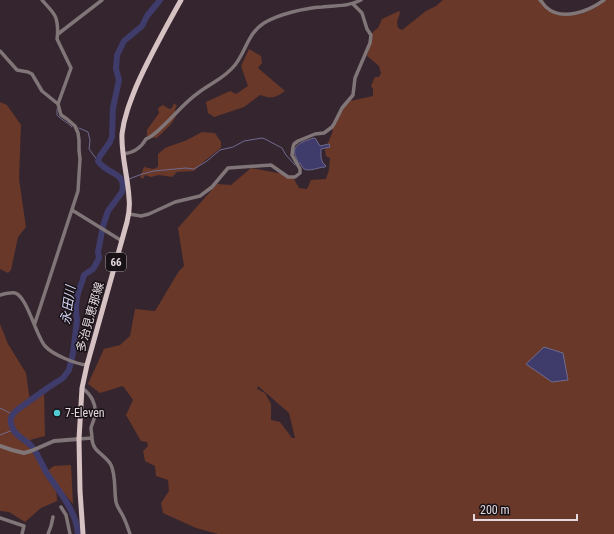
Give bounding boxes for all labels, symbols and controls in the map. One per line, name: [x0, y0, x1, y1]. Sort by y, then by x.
road number: 66: [106, 253, 126, 271]
street label: 多治見恵那線: [73, 280, 107, 354]
water label: 永田川: [58, 283, 78, 325]
place label: 7-Eleven: [65, 406, 105, 420]
marker: 7-Eleven: [52, 408, 62, 418]
scale bar: [474, 496, 577, 522]
text: 200 m: [480, 503, 510, 517]

